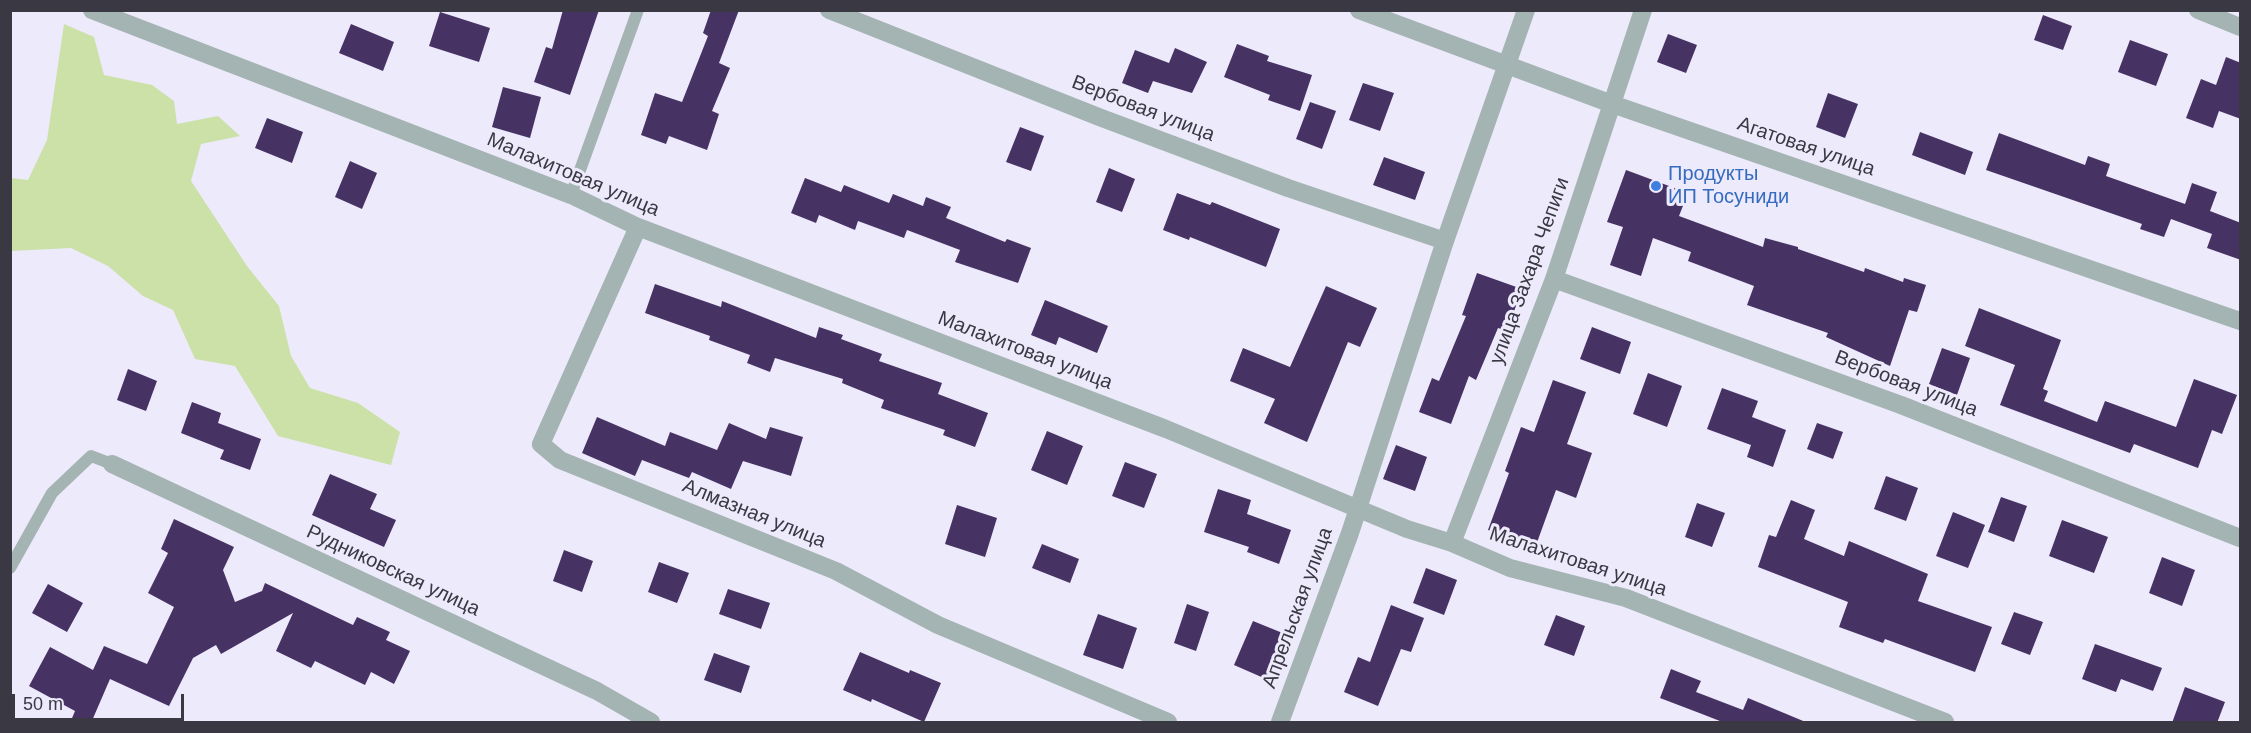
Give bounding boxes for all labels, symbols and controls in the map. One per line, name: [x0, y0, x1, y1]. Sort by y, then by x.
street label: Вербовая улица: [1068, 71, 1218, 147]
street label: Агатовая улица: [1734, 112, 1878, 182]
street label: Малахитовая улица: [483, 128, 663, 222]
place label: Продукты ИП Тосуниди: [1668, 162, 1789, 209]
street label: улица Захара Чепиги: [1485, 174, 1575, 368]
marker: Продукты ИП Тосуниди: [1649, 179, 1663, 193]
street label: Малахитовая улица: [934, 307, 1116, 395]
street label: Вербовая улица: [1831, 346, 1981, 422]
street label: Алмазная улица: [679, 474, 829, 554]
street label: Рудниковская улица: [302, 520, 484, 622]
street label: Малахитовая улица: [1486, 522, 1670, 602]
street label: Апрельская улица: [1258, 524, 1338, 692]
scale bar: [15, 682, 188, 720]
text: 50 m: [23, 694, 63, 714]

